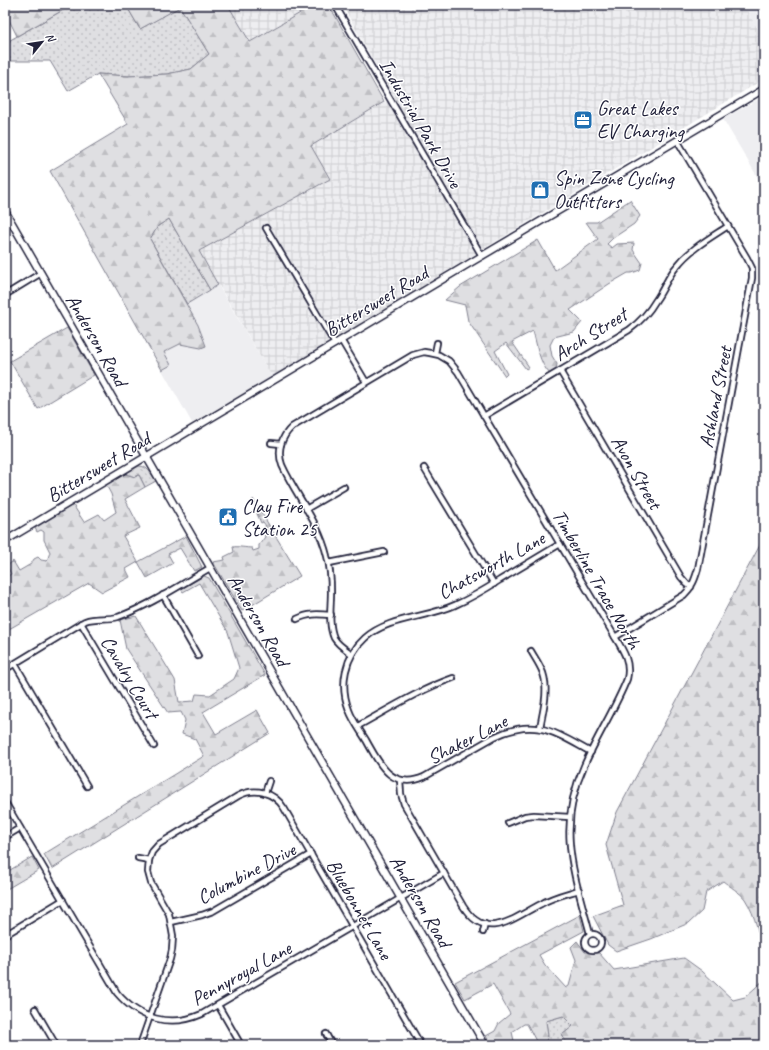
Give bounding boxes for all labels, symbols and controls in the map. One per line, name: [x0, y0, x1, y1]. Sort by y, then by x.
north arrow: [22, 22, 62, 62]
text: N: [43, 31, 60, 45]
street label: Industrial Park Drive: [373, 54, 468, 194]
place label: Great Lakes EV Charging: [597, 96, 685, 144]
office icon: Great Lakes EV Charging: [572, 109, 594, 131]
place label: Spin Zone Cycling Outfitters: [554, 166, 675, 214]
shop icon: Spin Zone Cycling Outfitters: [529, 179, 551, 201]
street label: Bittersweet Road: [320, 259, 435, 342]
street label: Anderson Road: [60, 290, 135, 394]
street label: Arch Street: [549, 300, 634, 367]
street label: Ashland Street: [693, 342, 738, 450]
street label: Bittersweet Road: [42, 425, 157, 508]
street label: Avon Street: [606, 431, 669, 515]
place label: Clay Fire Station 25: [242, 494, 318, 542]
street label: Timberline Trace North: [546, 505, 648, 655]
public building icon: Clay Fire Station 25: [217, 506, 239, 528]
street label: Chatsworth Lane: [433, 525, 550, 605]
street label: Anderson Road: [222, 570, 297, 674]
street label: Cavalry Court: [95, 631, 166, 726]
street label: Shaker Lane: [423, 708, 513, 770]
street label: Columbine Drive: [193, 836, 301, 910]
street label: Anderson Road: [384, 851, 459, 955]
street label: Bluebonnet Lane: [321, 855, 399, 965]
street label: Pennyroyal Lane: [187, 935, 297, 1011]

